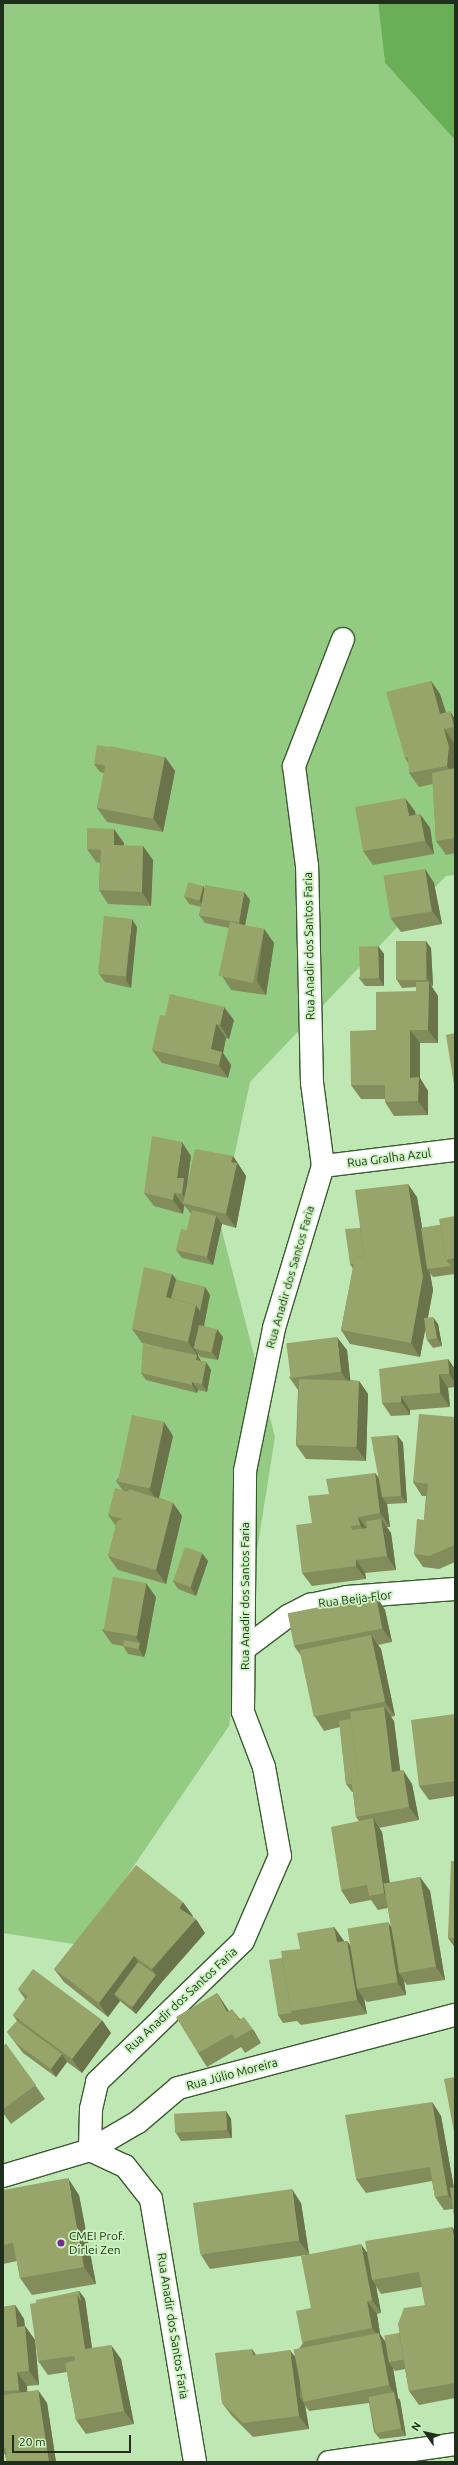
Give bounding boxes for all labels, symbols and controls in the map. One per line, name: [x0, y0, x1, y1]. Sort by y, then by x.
street label: Rua Anadir dos Santos Faria: [301, 872, 317, 1020]
street label: Rua Gralha Azul: [346, 1146, 432, 1170]
street label: Rua Anadir dos Santos Faria: [263, 1204, 317, 1350]
street label: Rua Anadir dos Santos Faria: [238, 1522, 252, 1670]
street label: Rua Beija-Flor: [317, 1587, 393, 1611]
street label: Rua Anadir dos Santos Faria: [122, 1944, 240, 2056]
street label: Rua Júlio Moreira: [185, 2055, 279, 2093]
place label: CMEI Prof. Dirlei Zen: [69, 2229, 125, 2257]
marker: CMEI Prof. Dirlei Zen: [56, 2238, 66, 2248]
street label: Rua Anadir dos Santos Faria: [154, 2252, 192, 2400]
north arrow: [406, 2413, 446, 2453]
text: N: [409, 2420, 423, 2433]
scale bar: [14, 2427, 133, 2453]
text: 20 m: [19, 2435, 46, 2448]

